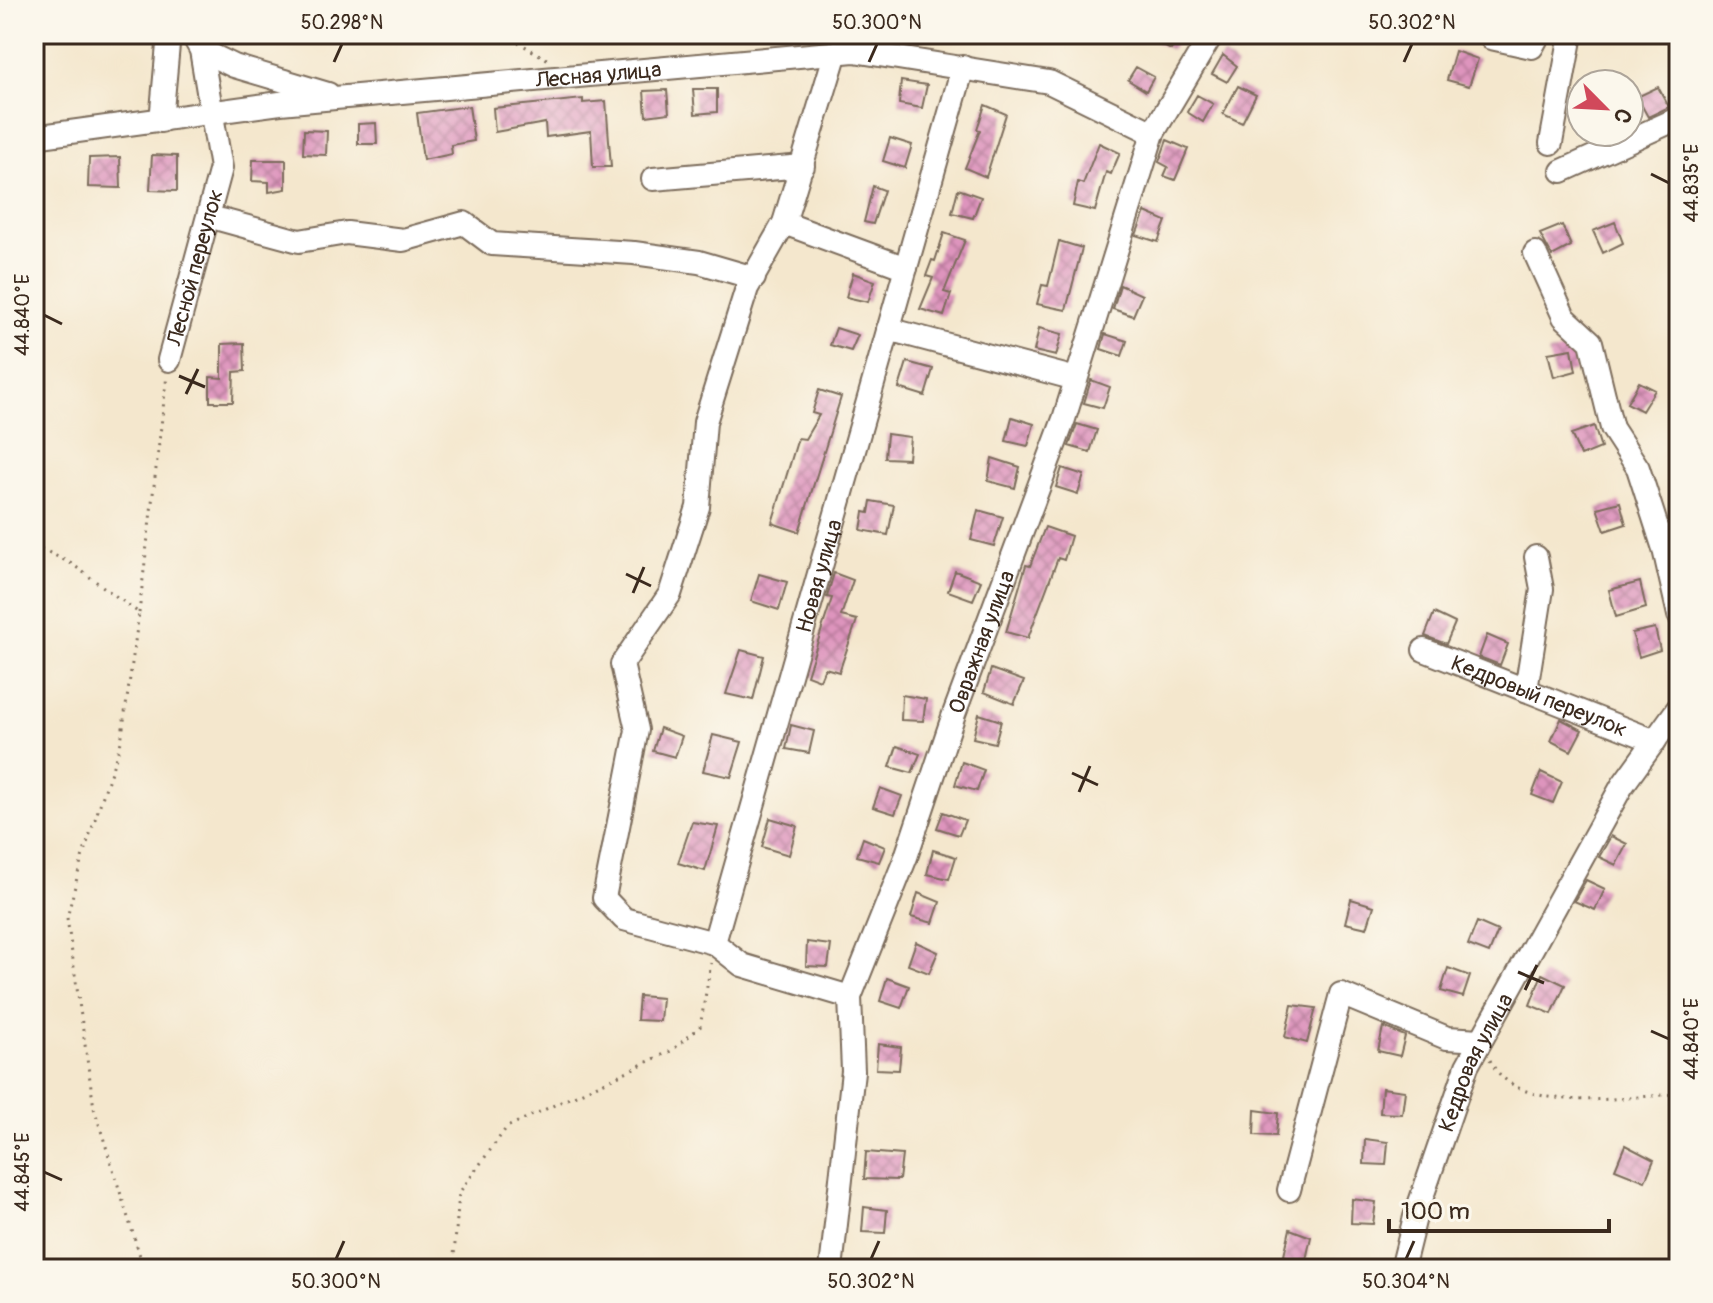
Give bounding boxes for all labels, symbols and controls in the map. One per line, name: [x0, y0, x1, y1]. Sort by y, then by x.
text: 50.298°N: [301, 10, 383, 35]
text: 50.300°N: [832, 10, 922, 35]
text: 50.302°N: [1368, 10, 1456, 35]
street label: Лесная улица: [533, 56, 663, 95]
north arrow: [1565, 68, 1645, 148]
text: С: [1607, 104, 1638, 128]
text: 44.835°E: [1679, 144, 1704, 222]
street label: Лесной переулок: [160, 186, 230, 350]
text: 44.840°E: [10, 274, 35, 356]
street label: Новая улица: [790, 516, 849, 636]
street label: Овражная улица: [942, 567, 1021, 718]
street label: Кедровый переулок: [1447, 649, 1631, 744]
street label: Кедровая улица: [1432, 988, 1520, 1135]
text: 44.840°E: [1679, 998, 1704, 1080]
text: 44.845°E: [10, 1132, 35, 1212]
scale bar: [1389, 1183, 1609, 1233]
text: 100 m: [1401, 1197, 1470, 1226]
text: 50.300°N: [291, 1269, 381, 1294]
text: 50.302°N: [827, 1269, 915, 1294]
text: 50.304°N: [1362, 1269, 1450, 1294]

